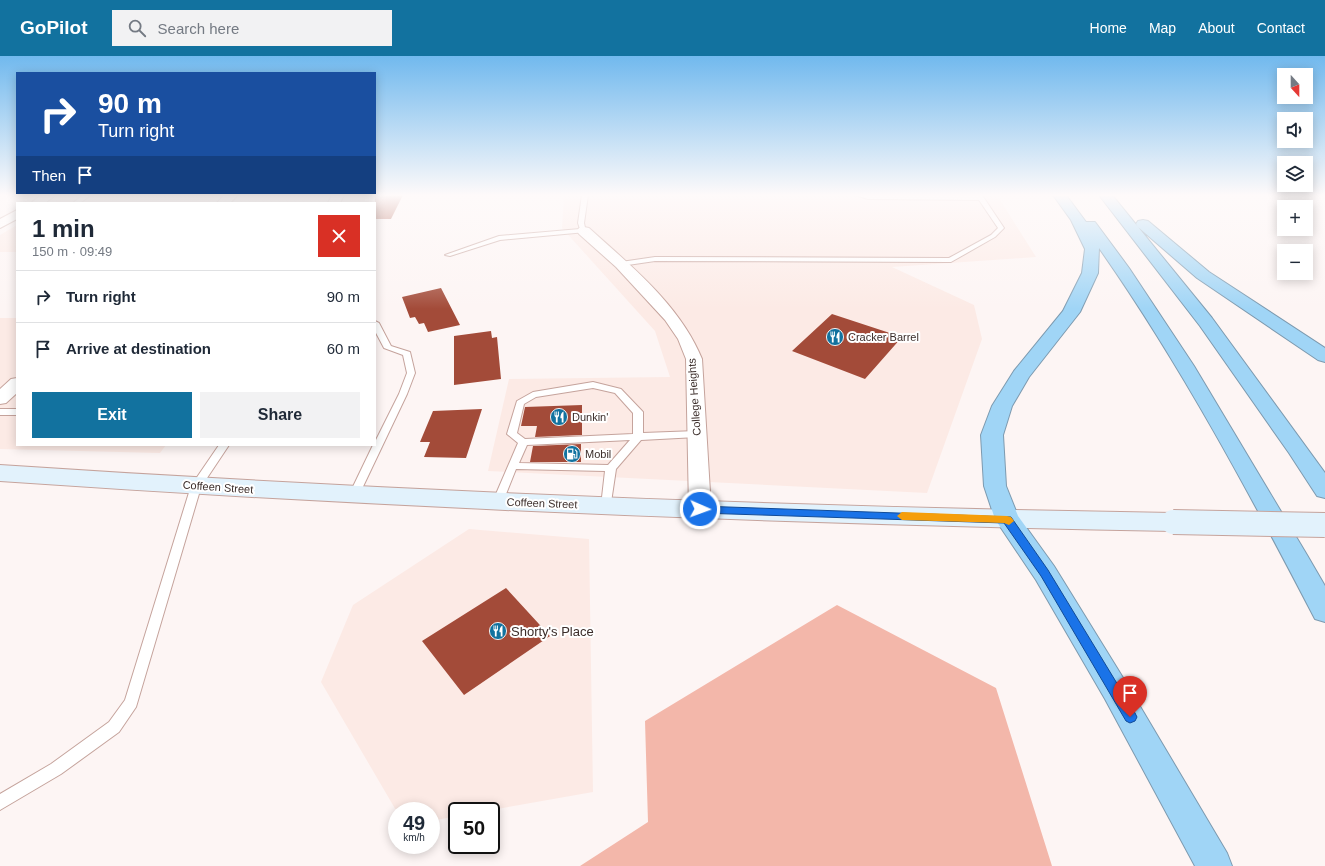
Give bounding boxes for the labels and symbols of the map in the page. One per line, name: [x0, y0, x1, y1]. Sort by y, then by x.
north arrow: [1277, 68, 1313, 104]
restaurant icon: Cracker Barrel: [825, 327, 845, 347]
place label: Cracker Barrel: [848, 331, 919, 343]
street label: College Heights: [685, 357, 703, 436]
restaurant icon: Dunkin': [549, 407, 569, 427]
place label: Dunkin': [572, 411, 608, 423]
fuel station icon: Mobil: [562, 444, 582, 464]
place label: Mobil: [585, 448, 611, 460]
street label: Coffeen Street: [182, 479, 254, 495]
position arrow: [679, 488, 721, 530]
street label: Coffeen Street: [506, 496, 578, 510]
restaurant icon: Shorty's Place: [488, 621, 508, 641]
place label: Shorty's Place: [511, 624, 594, 639]
pin: [1113, 676, 1147, 717]
speed limit sign: 50: [448, 802, 500, 854]

